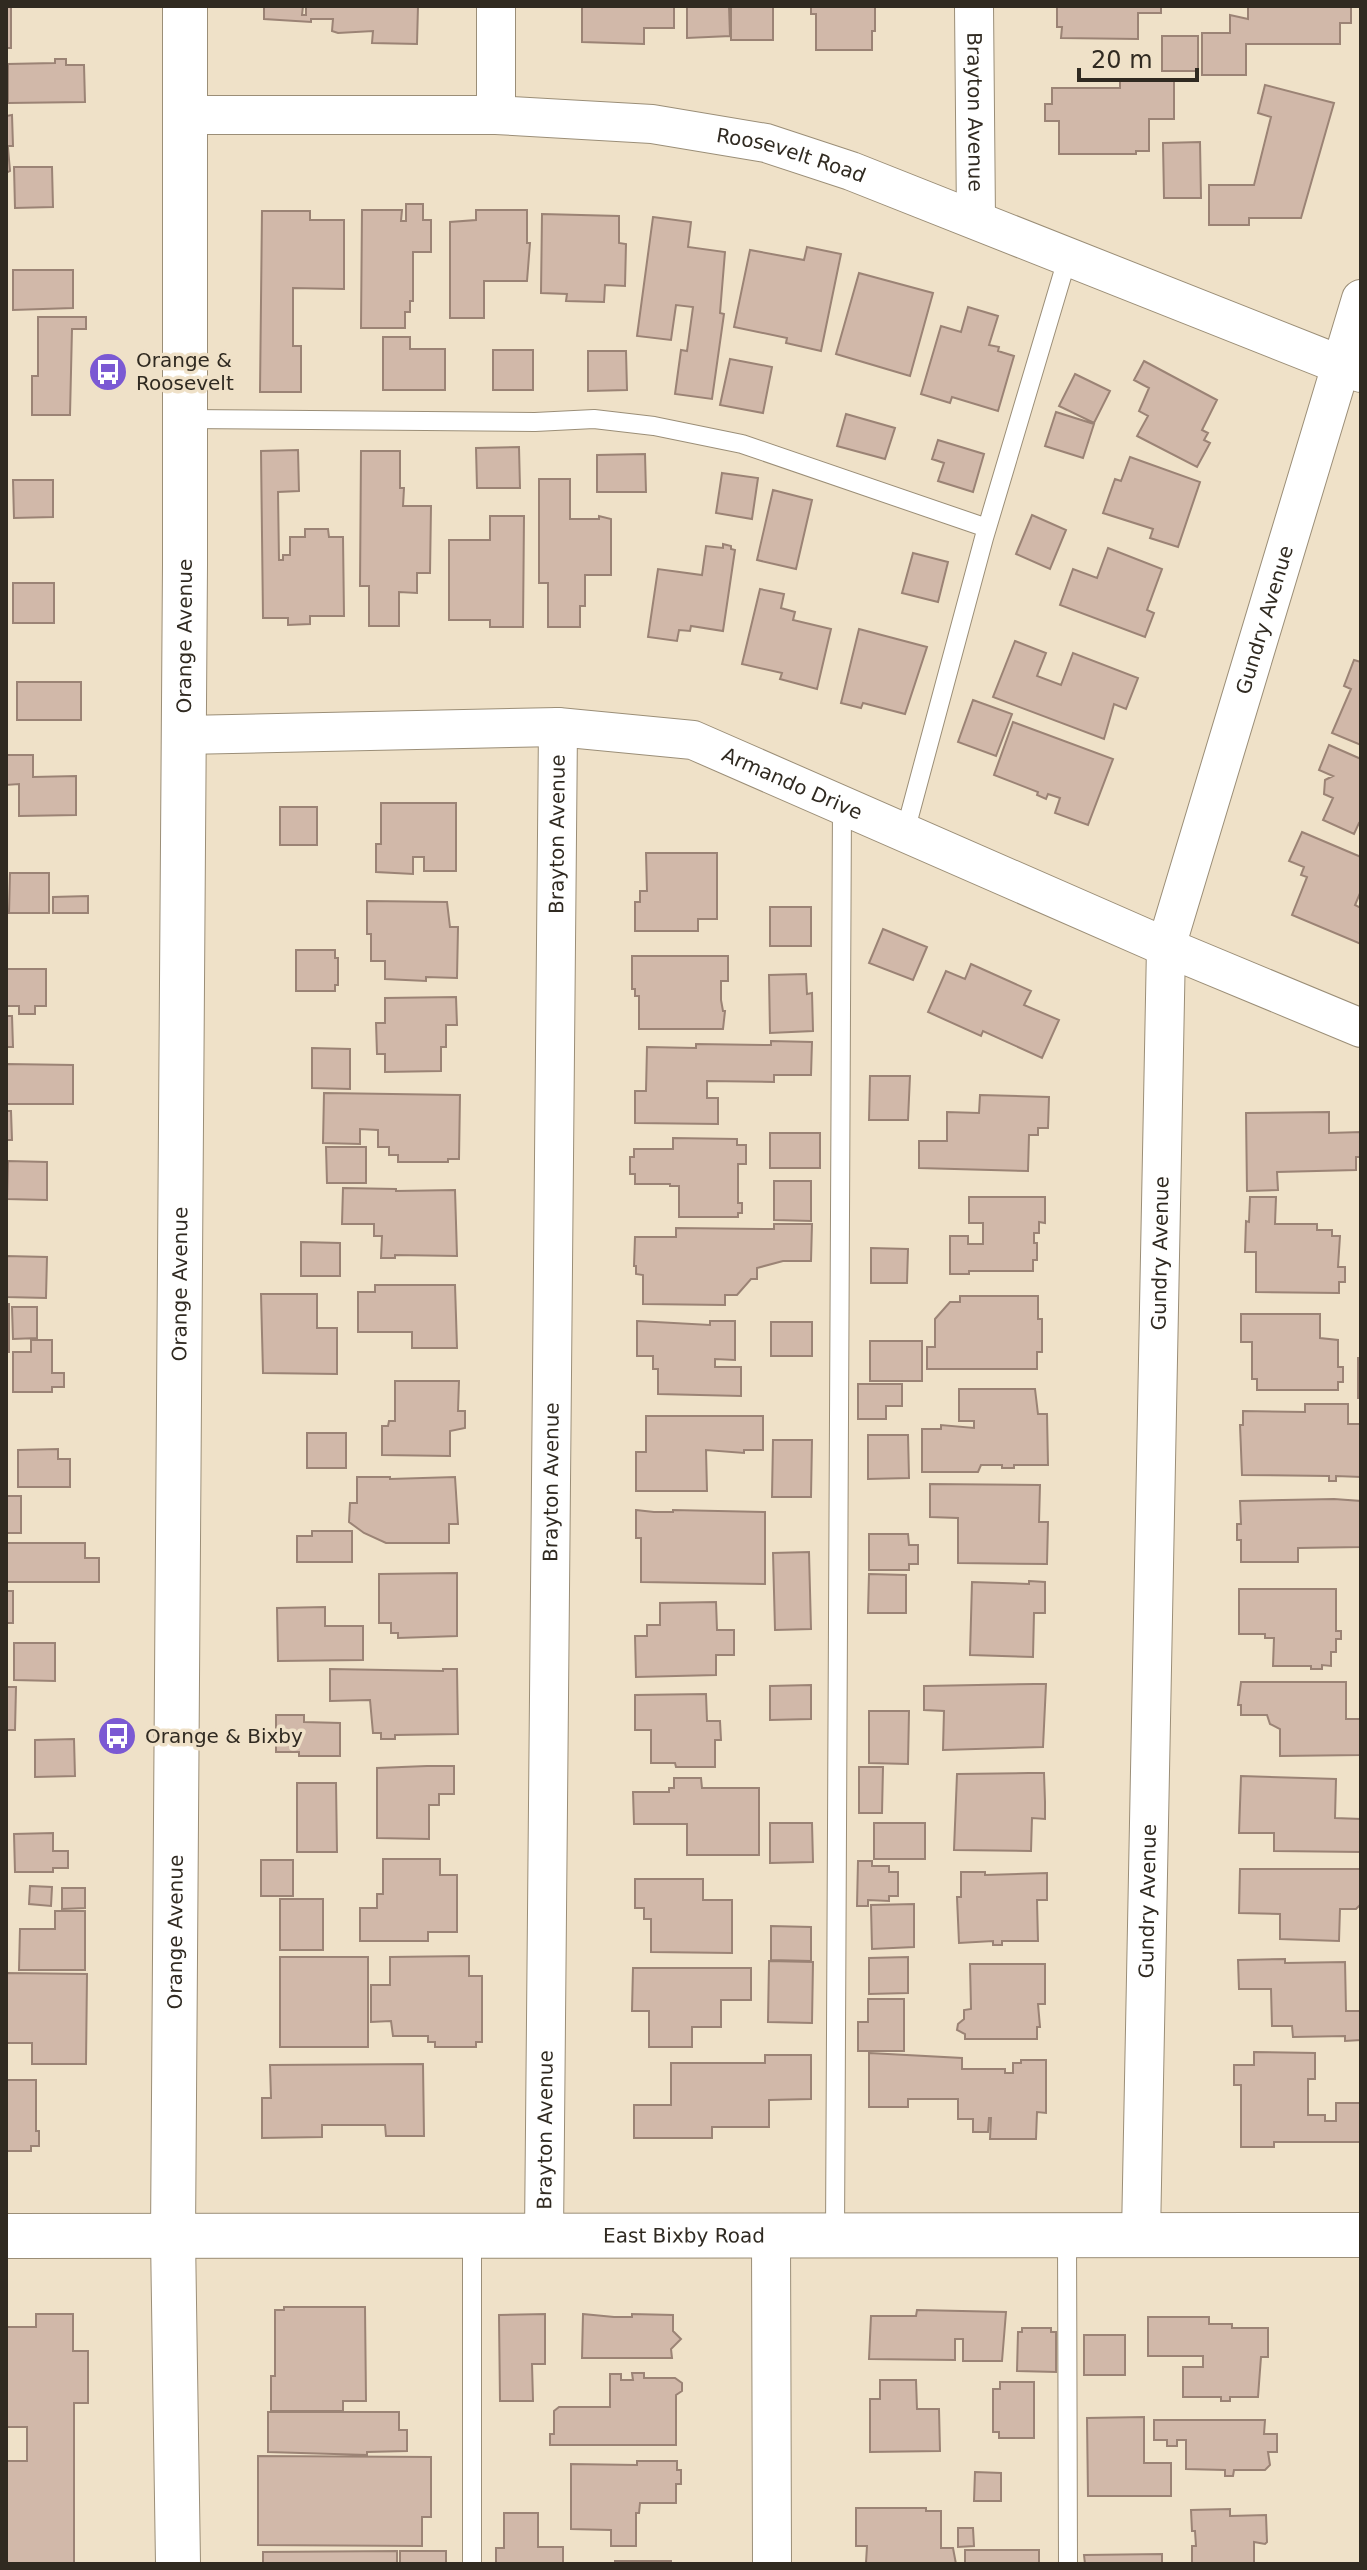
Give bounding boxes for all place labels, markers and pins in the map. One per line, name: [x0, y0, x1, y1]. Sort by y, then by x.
place label: Orange & Roosevelt: [136, 348, 234, 395]
bus stop icon: Orange & Roosevelt: [87, 351, 129, 393]
bus stop icon: Orange & Bixby: [96, 1715, 138, 1757]
place label: Orange & Bixby: [145, 1724, 303, 1748]

